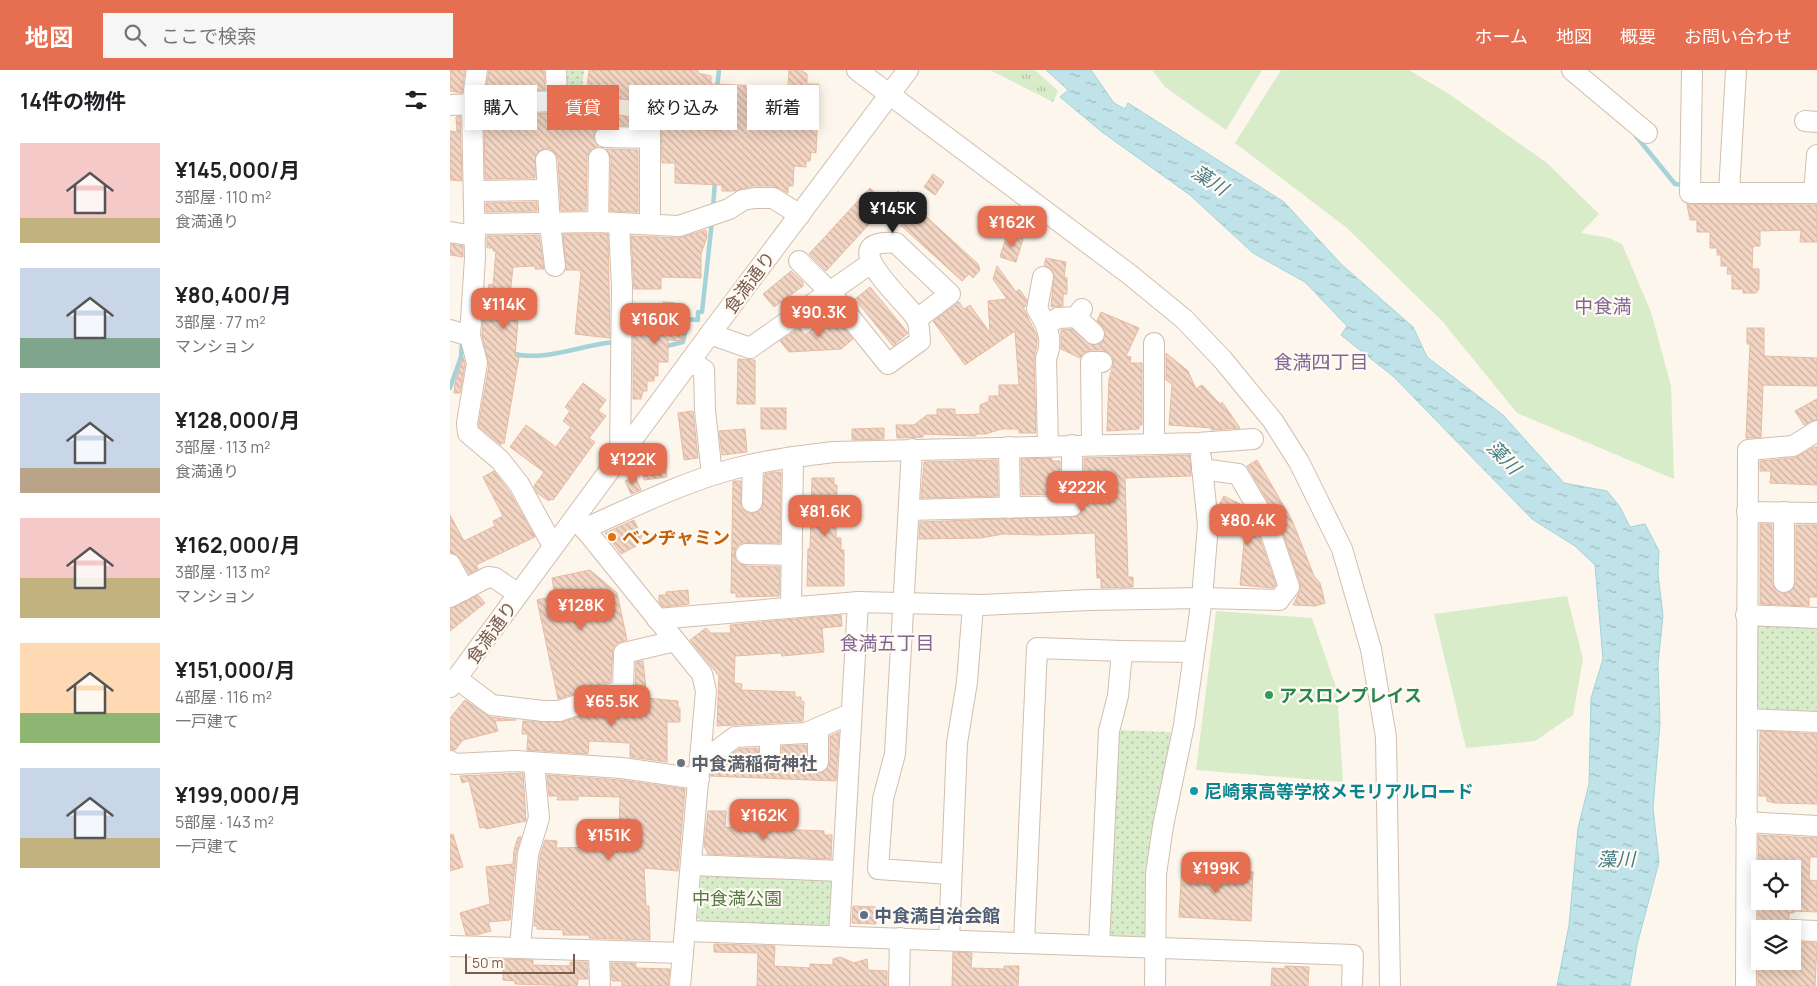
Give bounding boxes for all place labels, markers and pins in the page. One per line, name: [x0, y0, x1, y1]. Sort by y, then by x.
pin: ¥145K: [858, 191, 928, 234]
pin: ¥162K: [977, 206, 1047, 248]
pin: ¥114K: [469, 288, 539, 330]
pin: ¥90.3K: [778, 296, 860, 338]
pin: ¥160K: [620, 302, 690, 345]
pin: ¥122K: [598, 442, 668, 485]
pin: ¥222K: [1047, 470, 1117, 513]
pin: ¥81.6K: [784, 494, 866, 537]
pin: ¥80.4K: [1207, 504, 1289, 546]
place label: ベンヂャミン: [622, 525, 730, 549]
marker: ベンヂャミン: [606, 531, 618, 543]
pin: ¥128K: [546, 588, 616, 631]
place label: アスロンプレイス: [1279, 683, 1422, 707]
pin: ¥65.5K: [571, 684, 653, 727]
marker: アスロンプレイス: [1263, 689, 1275, 701]
place label: 中食満稲荷神社: [691, 751, 817, 775]
marker: 中食満稲荷神社: [675, 757, 687, 769]
place label: 尼崎東高等学校メモリアルロード: [1204, 779, 1474, 803]
marker: 尼崎東高等学校メモリアルロード: [1188, 785, 1200, 797]
pin: ¥162K: [729, 798, 799, 841]
pin: ¥151K: [574, 818, 644, 861]
pin: ¥199K: [1181, 852, 1251, 894]
place label: 中食満自治会館: [874, 903, 1000, 927]
marker: 中食満自治会館: [858, 909, 870, 921]

